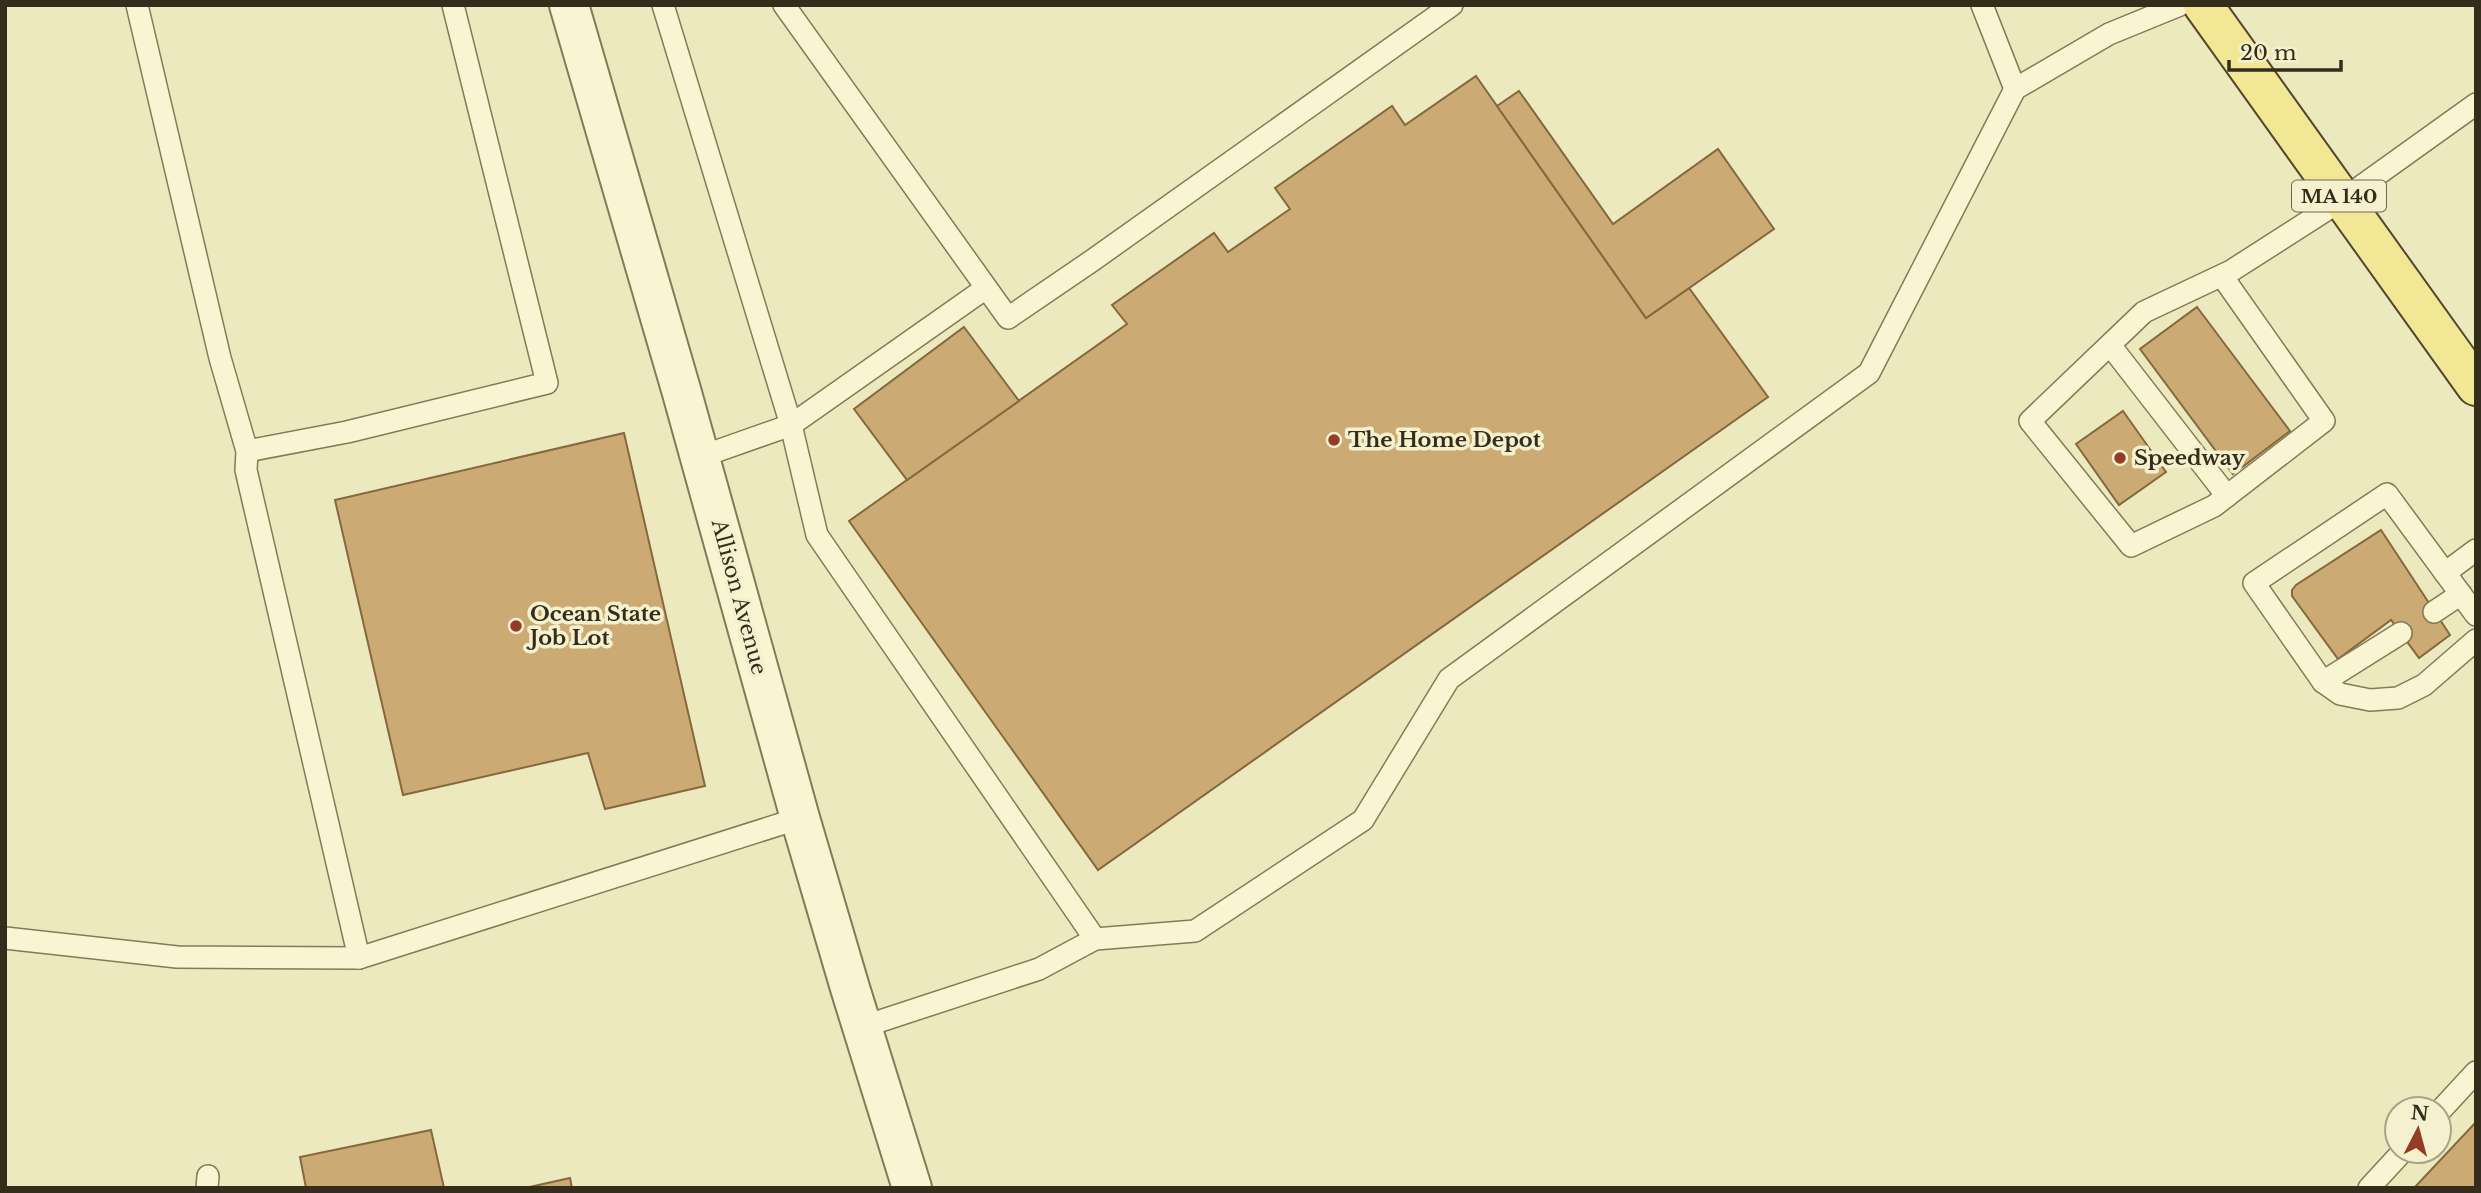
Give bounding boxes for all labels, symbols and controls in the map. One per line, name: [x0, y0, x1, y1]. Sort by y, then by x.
scale bar: [2229, 28, 2341, 72]
text: 20 m: [2240, 40, 2297, 66]
road number: MA 140: [2292, 180, 2386, 212]
place label: The Home Depot: [1348, 427, 1541, 453]
marker: The Home Depot: [1326, 432, 1342, 448]
place label: Speedway: [2134, 445, 2245, 471]
marker: Speedway: [2112, 450, 2128, 466]
street label: Allison Avenue: [705, 515, 772, 678]
place label: Ocean State Job Lot: [526, 601, 661, 651]
marker: Ocean State Job Lot: [508, 618, 524, 634]
north arrow: [2383, 1095, 2453, 1165]
text: N: [2410, 1101, 2430, 1126]

